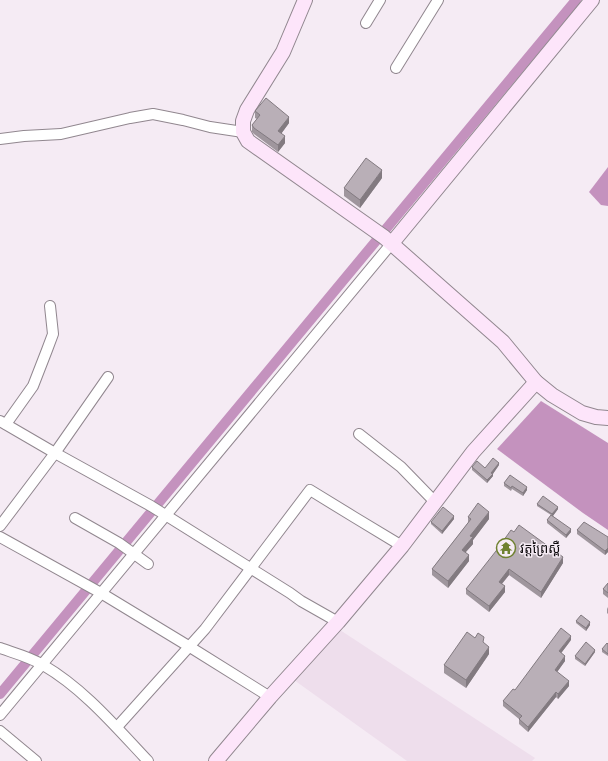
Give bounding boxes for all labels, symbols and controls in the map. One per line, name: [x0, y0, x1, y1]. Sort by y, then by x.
temple icon: វត្តព្រៃស្ពឺ: [495, 537, 517, 559]
place label: វត្តព្រៃស្ពឺ: [520, 540, 560, 557]

